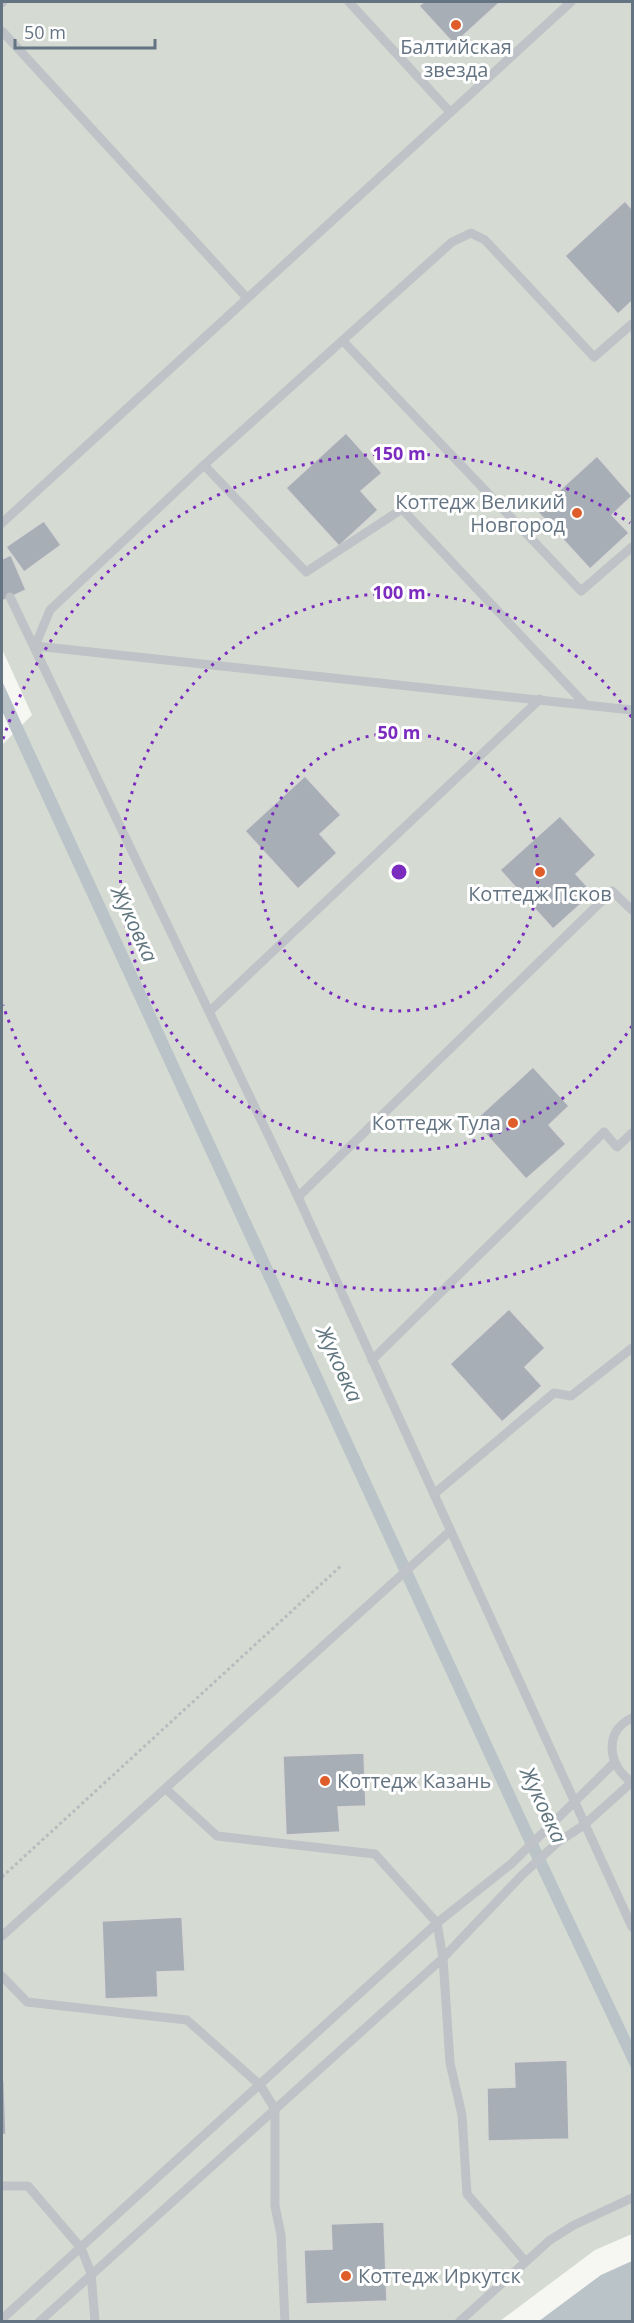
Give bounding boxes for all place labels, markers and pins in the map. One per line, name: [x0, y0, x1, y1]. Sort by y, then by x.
marker: Балтийская звезда: [449, 18, 463, 32]
place label: Балтийская звезда: [400, 33, 512, 83]
place label: Коттедж Великий Новгород: [395, 488, 565, 538]
marker: Коттедж Великий Новгород: [570, 506, 584, 520]
centre of rings: [389, 862, 409, 882]
marker: Коттедж Псков: [533, 865, 547, 879]
place label: Коттедж Псков: [468, 880, 612, 907]
place label: Коттедж Тула: [372, 1109, 501, 1136]
marker: Коттедж Тула: [506, 1116, 520, 1130]
place label: Коттедж Казань: [337, 1767, 491, 1794]
marker: Коттедж Казань: [318, 1774, 332, 1788]
place label: Коттедж Иркутск: [358, 2262, 521, 2289]
marker: Коттедж Иркутск: [339, 2269, 353, 2283]

